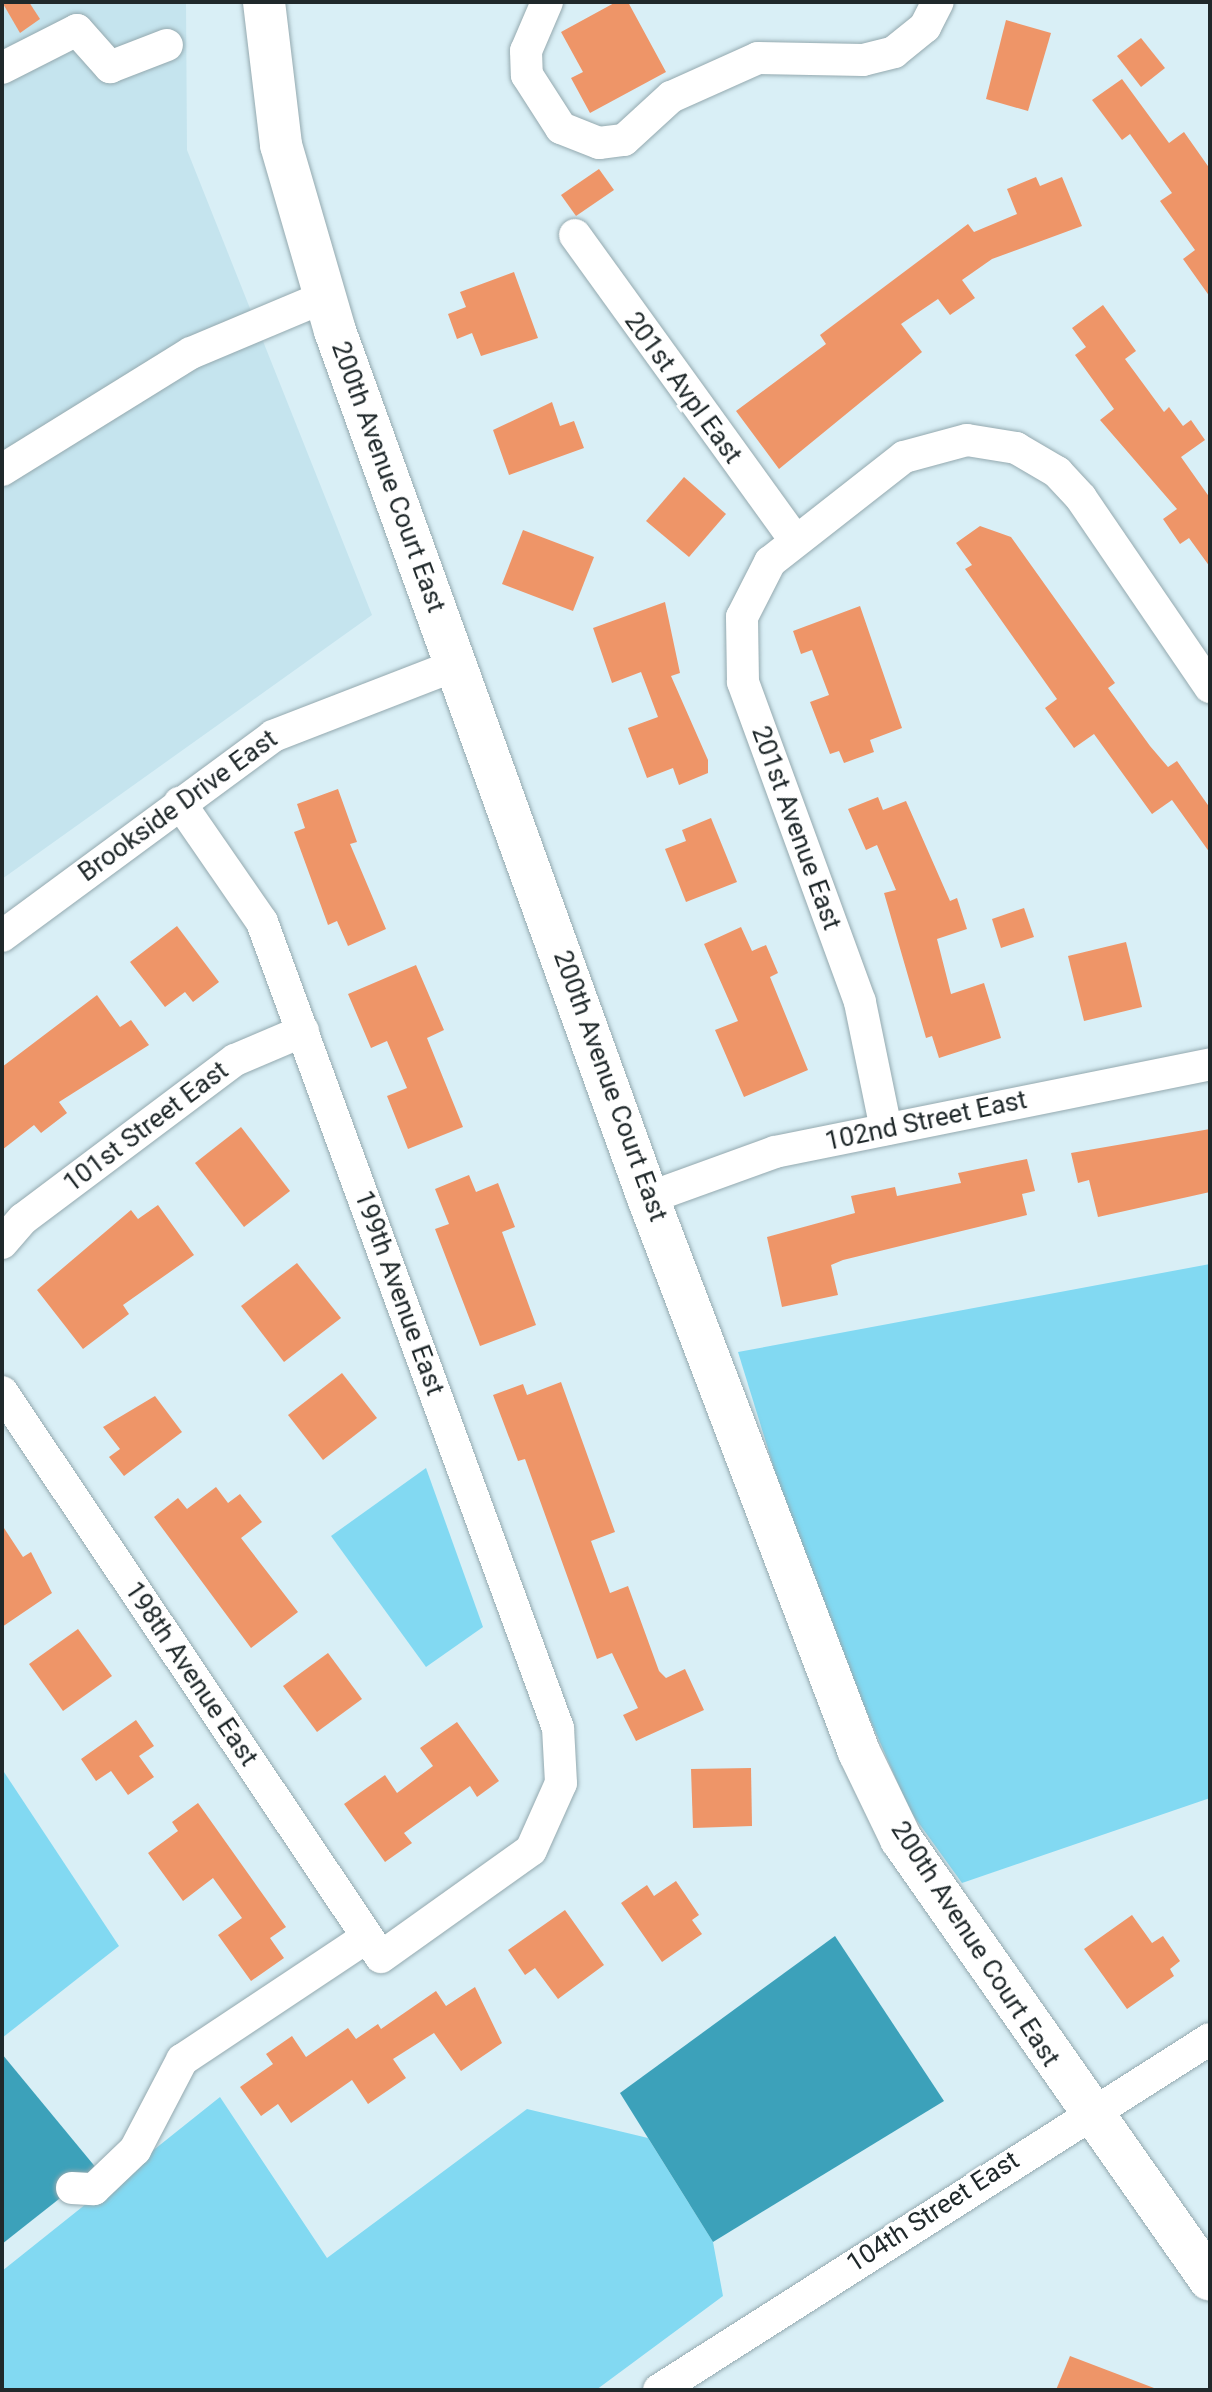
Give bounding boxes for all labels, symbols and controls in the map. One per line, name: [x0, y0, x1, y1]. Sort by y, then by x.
street label: 201st Avpl East: [618, 306, 748, 470]
street label: 200th Avenue Court East: [324, 337, 452, 617]
street label: 201st Avenue East: [745, 722, 847, 934]
street label: Brookside Drive East: [73, 723, 283, 889]
street label: 200th Avenue Court East: [546, 946, 674, 1226]
street label: 101st Street East: [58, 1055, 234, 1199]
street label: 102nd Street East: [822, 1084, 1030, 1158]
street label: 199th Avenue East: [348, 1186, 450, 1400]
street label: 198th Avenue East: [118, 1576, 264, 1772]
street label: 200th Avenue Court East: [884, 1816, 1066, 2072]
street label: 104th Street East: [841, 2145, 1025, 2279]

